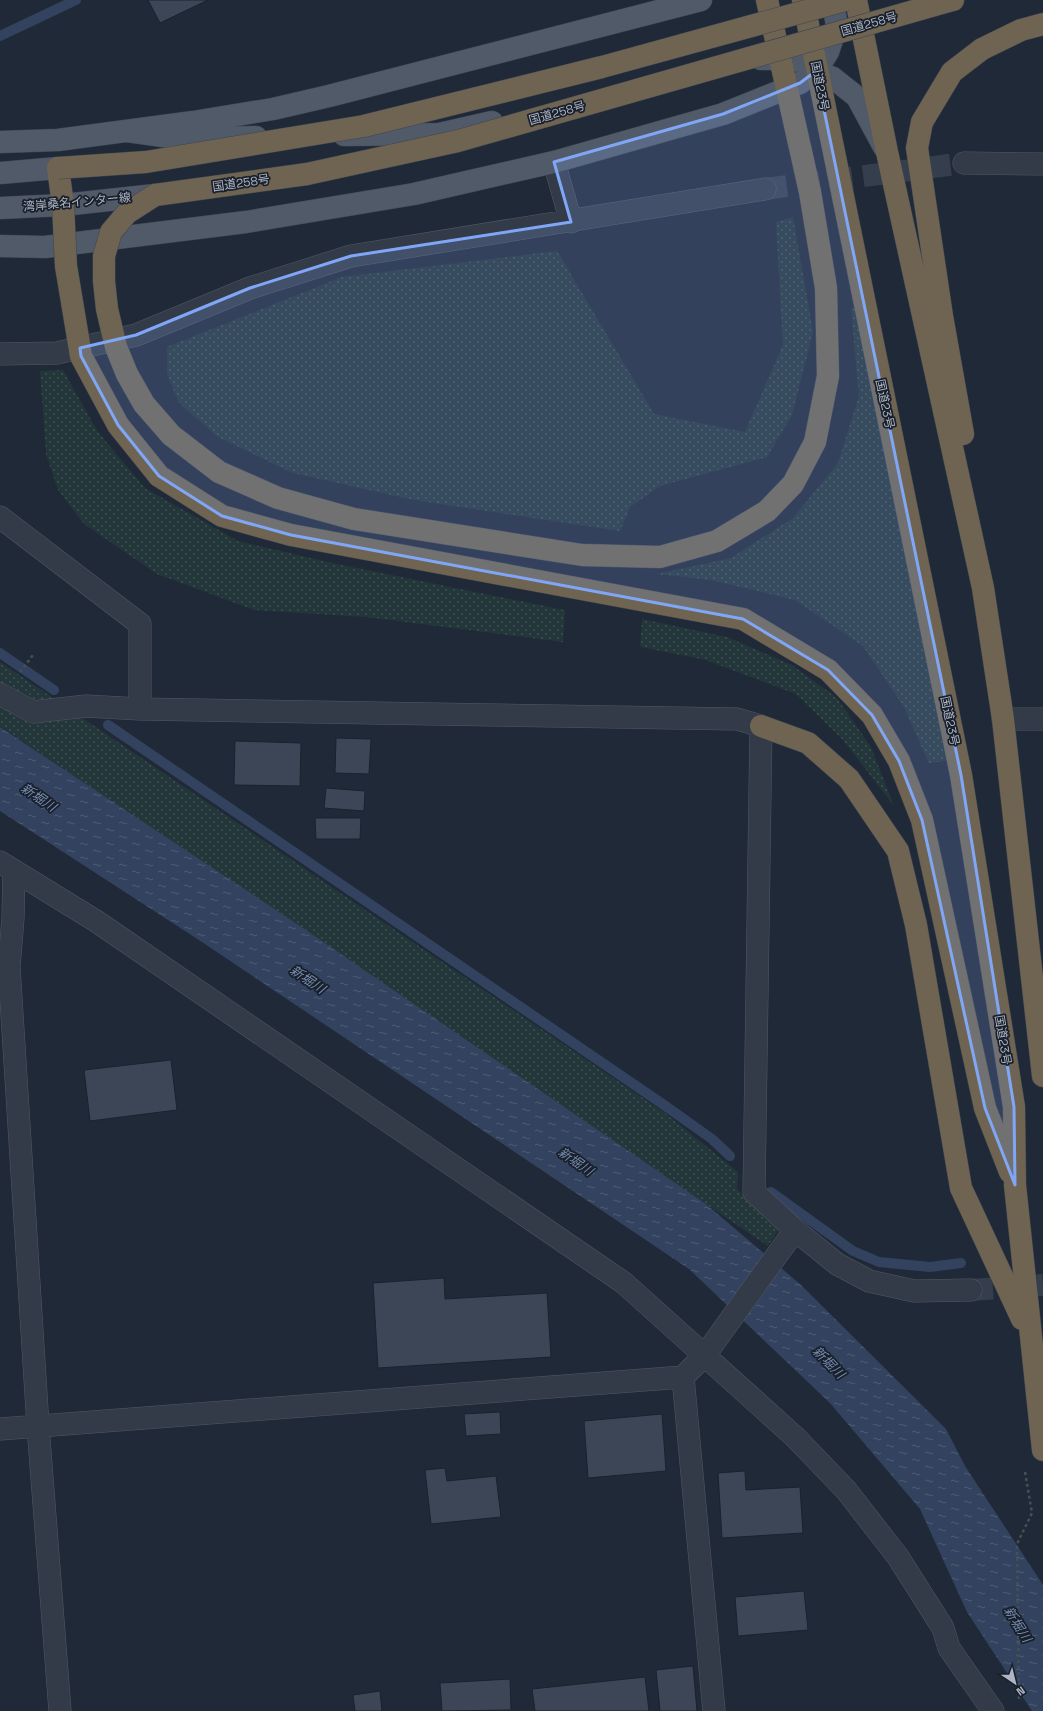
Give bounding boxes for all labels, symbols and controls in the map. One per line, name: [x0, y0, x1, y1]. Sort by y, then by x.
street label: 国道258号: [839, 8, 899, 40]
street label: 国道23号: [807, 60, 833, 112]
street label: 国道258号: [527, 97, 587, 129]
street label: 国道258号: [211, 171, 271, 195]
street label: 湾岸桑名インター線: [23, 189, 131, 215]
street label: 国道23号: [872, 378, 898, 430]
street label: 国道23号: [937, 695, 963, 747]
water label: 新堀川: [18, 779, 61, 816]
water label: 新堀川: [287, 961, 330, 998]
street label: 国道23号: [991, 1014, 1015, 1066]
water label: 新堀川: [555, 1143, 598, 1181]
water label: 新堀川: [809, 1343, 850, 1384]
water label: 新堀川: [1000, 1603, 1036, 1647]
north arrow: [995, 1663, 1035, 1703]
text: N: [1014, 1683, 1028, 1699]

